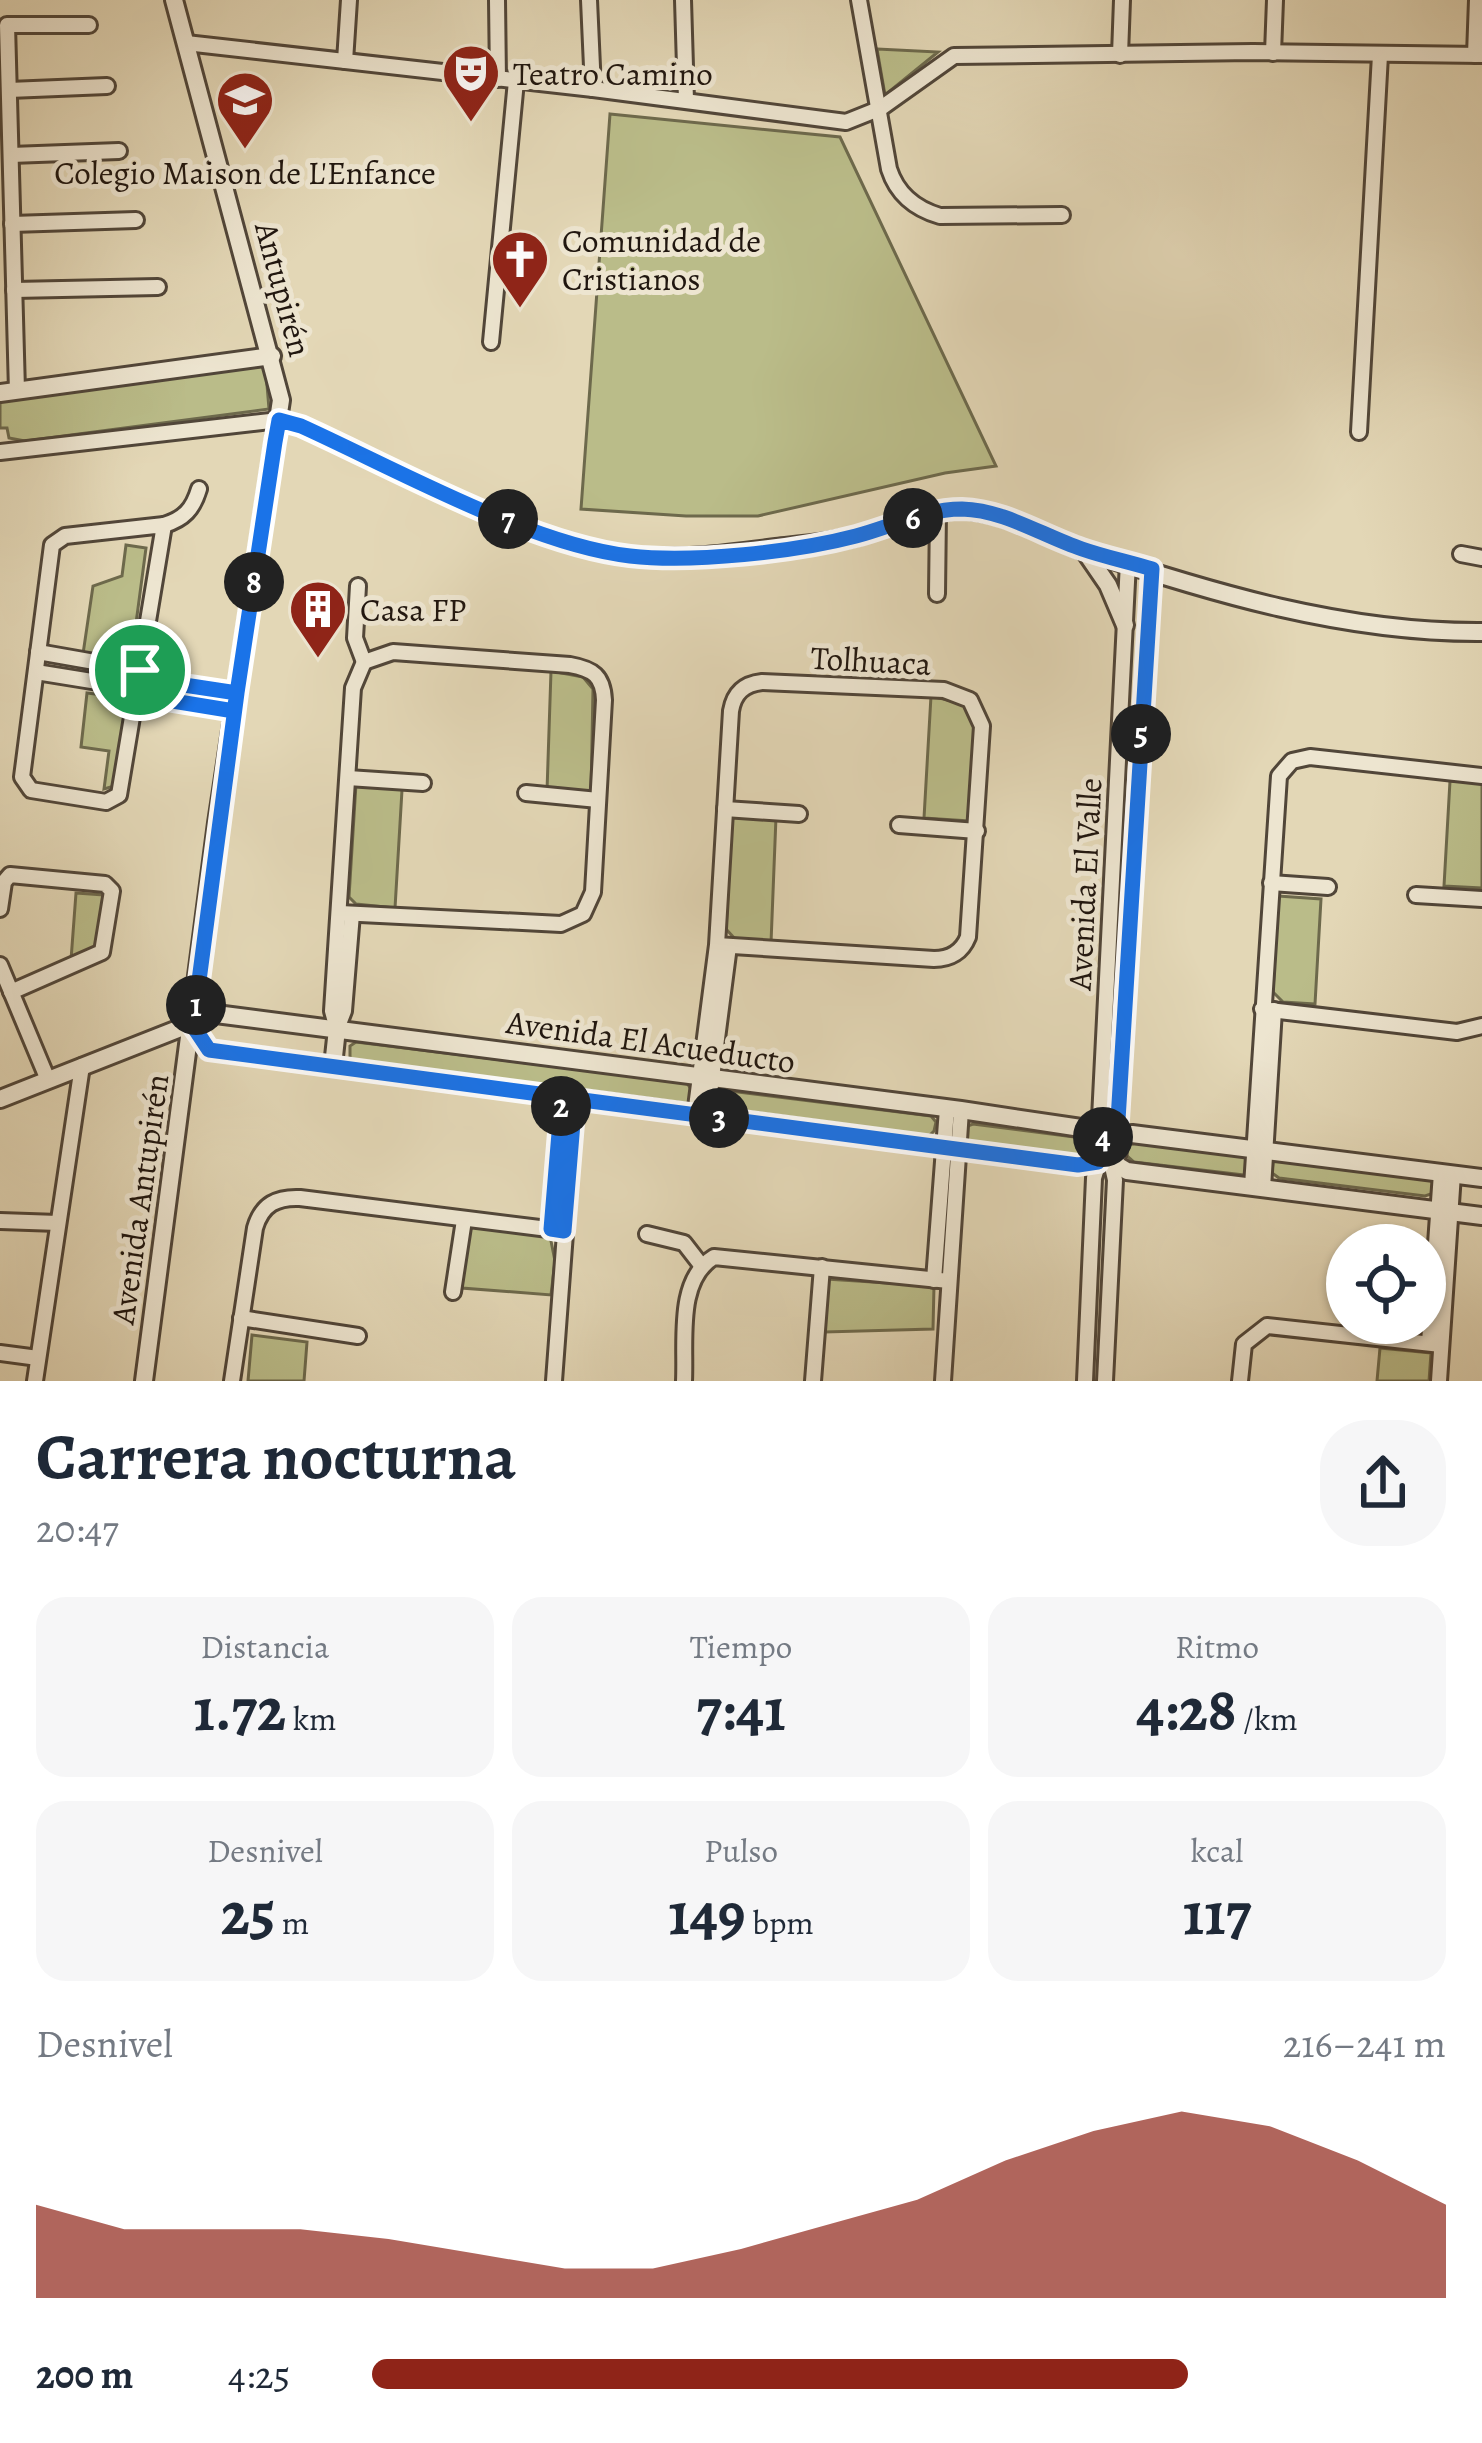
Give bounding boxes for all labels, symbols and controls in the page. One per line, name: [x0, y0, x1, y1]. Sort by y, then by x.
theatre icon: Teatro Camino: [440, 42, 502, 124]
place label: Teatro Camino: [513, 51, 713, 96]
school or university icon: Colegio Maison de L'Enfance: [214, 69, 276, 151]
place label: Colegio Maison de L'Enfance: [54, 150, 436, 195]
street label: Antupirén: [244, 216, 323, 361]
place label: Comunidad de Cristianos: [562, 218, 761, 301]
church icon: Comunidad de Cristianos: [489, 228, 551, 310]
pin: 6: [883, 488, 943, 548]
pin: 7: [478, 489, 538, 549]
text: 6: [905, 495, 921, 540]
text: 7: [501, 496, 515, 541]
pin: 8: [224, 552, 284, 612]
text: 8: [246, 559, 262, 604]
building icon: Casa FP: [287, 578, 349, 660]
place label: Casa FP: [360, 587, 466, 632]
pin: [89, 619, 191, 721]
street label: Tolhuaca: [810, 635, 933, 686]
icon: arrive: [107, 637, 173, 703]
pin: 5: [1111, 704, 1171, 764]
text: 5: [1134, 711, 1148, 756]
street label: Avenida El Valle: [1056, 777, 1113, 992]
pin: 1: [166, 975, 226, 1035]
text: 1: [190, 982, 202, 1027]
street label: Avenida El Acueducto: [503, 999, 798, 1084]
street label: Avenida Antupirén: [100, 1071, 179, 1328]
pin: 2: [531, 1076, 591, 1136]
text: 2: [553, 1083, 569, 1128]
pin: 3: [689, 1088, 749, 1148]
text: 3: [712, 1095, 726, 1140]
pin: 4: [1073, 1107, 1133, 1167]
text: 4: [1095, 1114, 1111, 1159]
map controls: [1326, 1224, 1446, 1344]
button: locate: [1326, 1224, 1446, 1344]
text: Carrera nocturna: [36, 1412, 516, 1502]
button: share: [1320, 1420, 1446, 1546]
text: 20:47: [36, 1502, 119, 1555]
text: Distancia: [201, 1624, 329, 1669]
text: Tiempo: [690, 1624, 792, 1669]
text: Ritmo: [1175, 1624, 1259, 1669]
text: 1.72: [194, 1669, 286, 1751]
text: 7:41: [696, 1669, 786, 1751]
text: 4:28: [1136, 1669, 1237, 1751]
text: km: [286, 1696, 337, 1741]
text: /km: [1237, 1696, 1298, 1741]
text: Desnivel: [207, 1828, 323, 1873]
text: Pulso: [704, 1828, 778, 1873]
text: kcal: [1191, 1828, 1243, 1873]
text: 25: [221, 1873, 275, 1955]
text: 149: [668, 1873, 746, 1955]
text: 117: [1183, 1873, 1251, 1955]
text: m: [275, 1900, 309, 1945]
text: bpm: [746, 1900, 814, 1945]
text: Desnivel: [36, 2017, 173, 2070]
text: 216–241 m: [1283, 2017, 1446, 2070]
text: 200 m: [36, 2348, 134, 2401]
text: 4:25: [228, 2348, 290, 2401]

